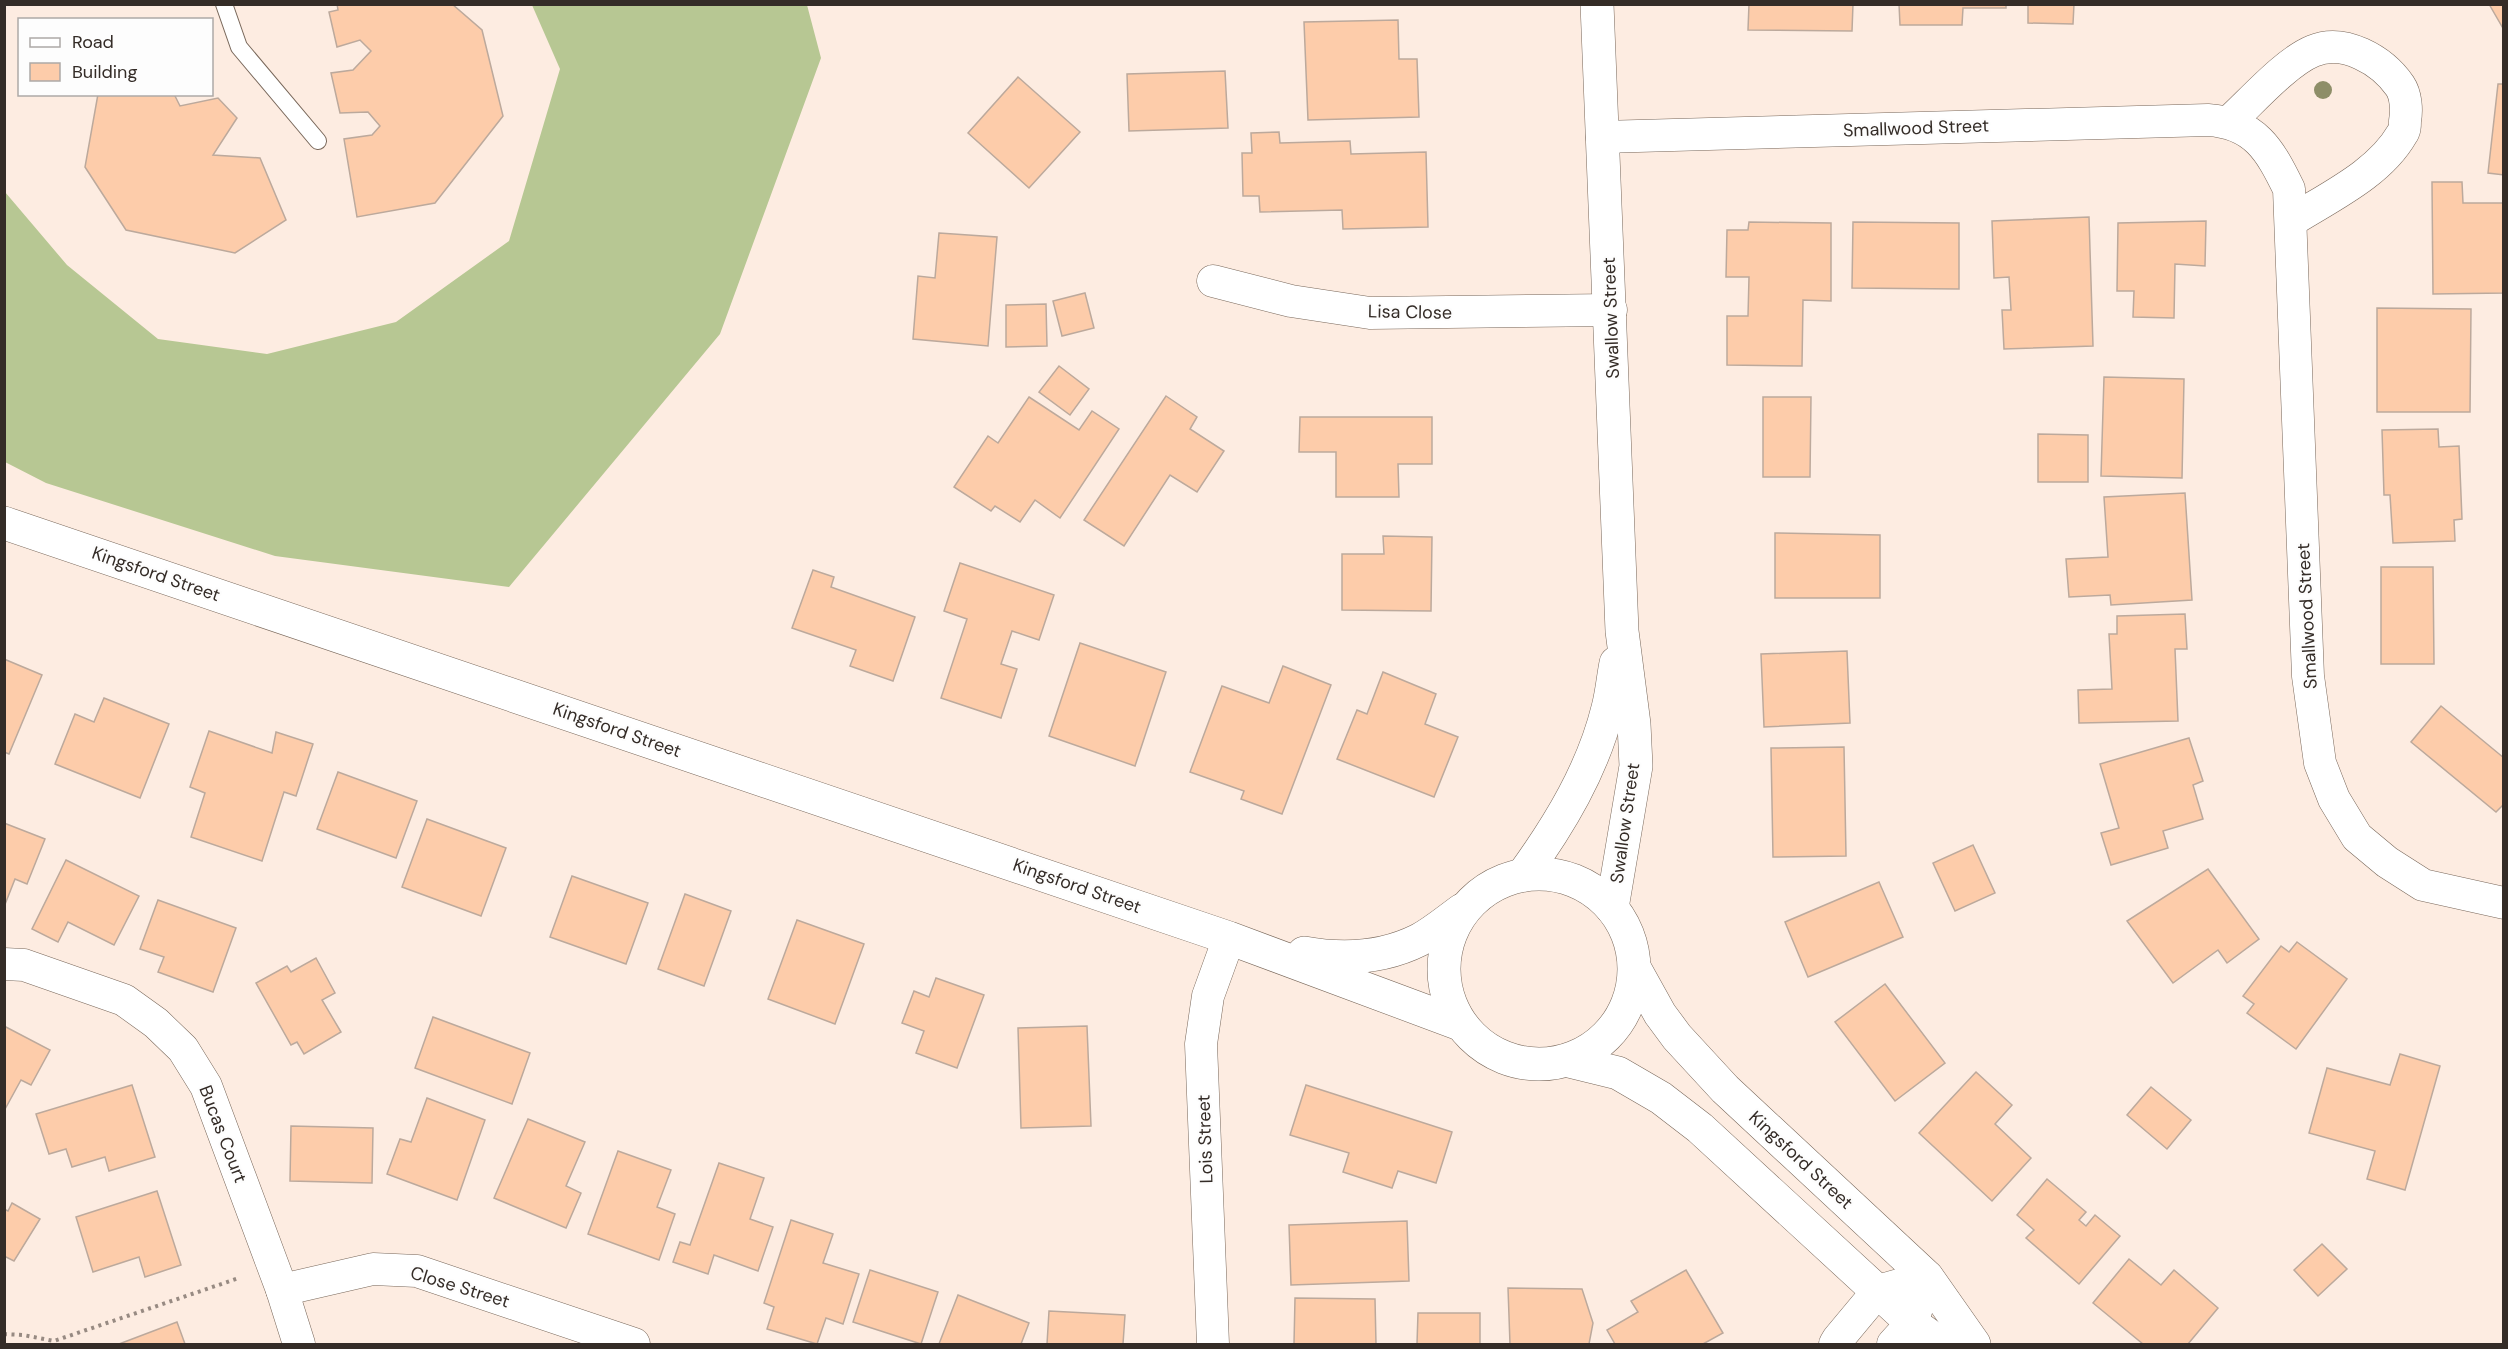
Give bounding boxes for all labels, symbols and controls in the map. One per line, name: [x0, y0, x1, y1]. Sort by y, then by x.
legend: [18, 18, 213, 96]
text: Road: [72, 30, 114, 54]
text: Building: [72, 60, 137, 84]
street label: Smallwood Street: [1843, 113, 1989, 143]
street label: Swallow Street: [1597, 257, 1625, 379]
street label: Lisa Close: [1368, 299, 1452, 325]
street label: Kingsford Street: [89, 541, 223, 607]
street label: Smallwood Street: [2291, 542, 2323, 690]
street label: Kingsford Street: [550, 697, 684, 763]
street label: Swallow Street: [1605, 761, 1645, 885]
street label: Kingsford Street: [1010, 853, 1144, 919]
street label: Bucas Court: [193, 1082, 253, 1186]
street label: Lois Street: [1191, 1094, 1219, 1184]
street label: Kingsford Street: [1744, 1105, 1858, 1215]
street label: Close Street: [407, 1261, 513, 1313]

